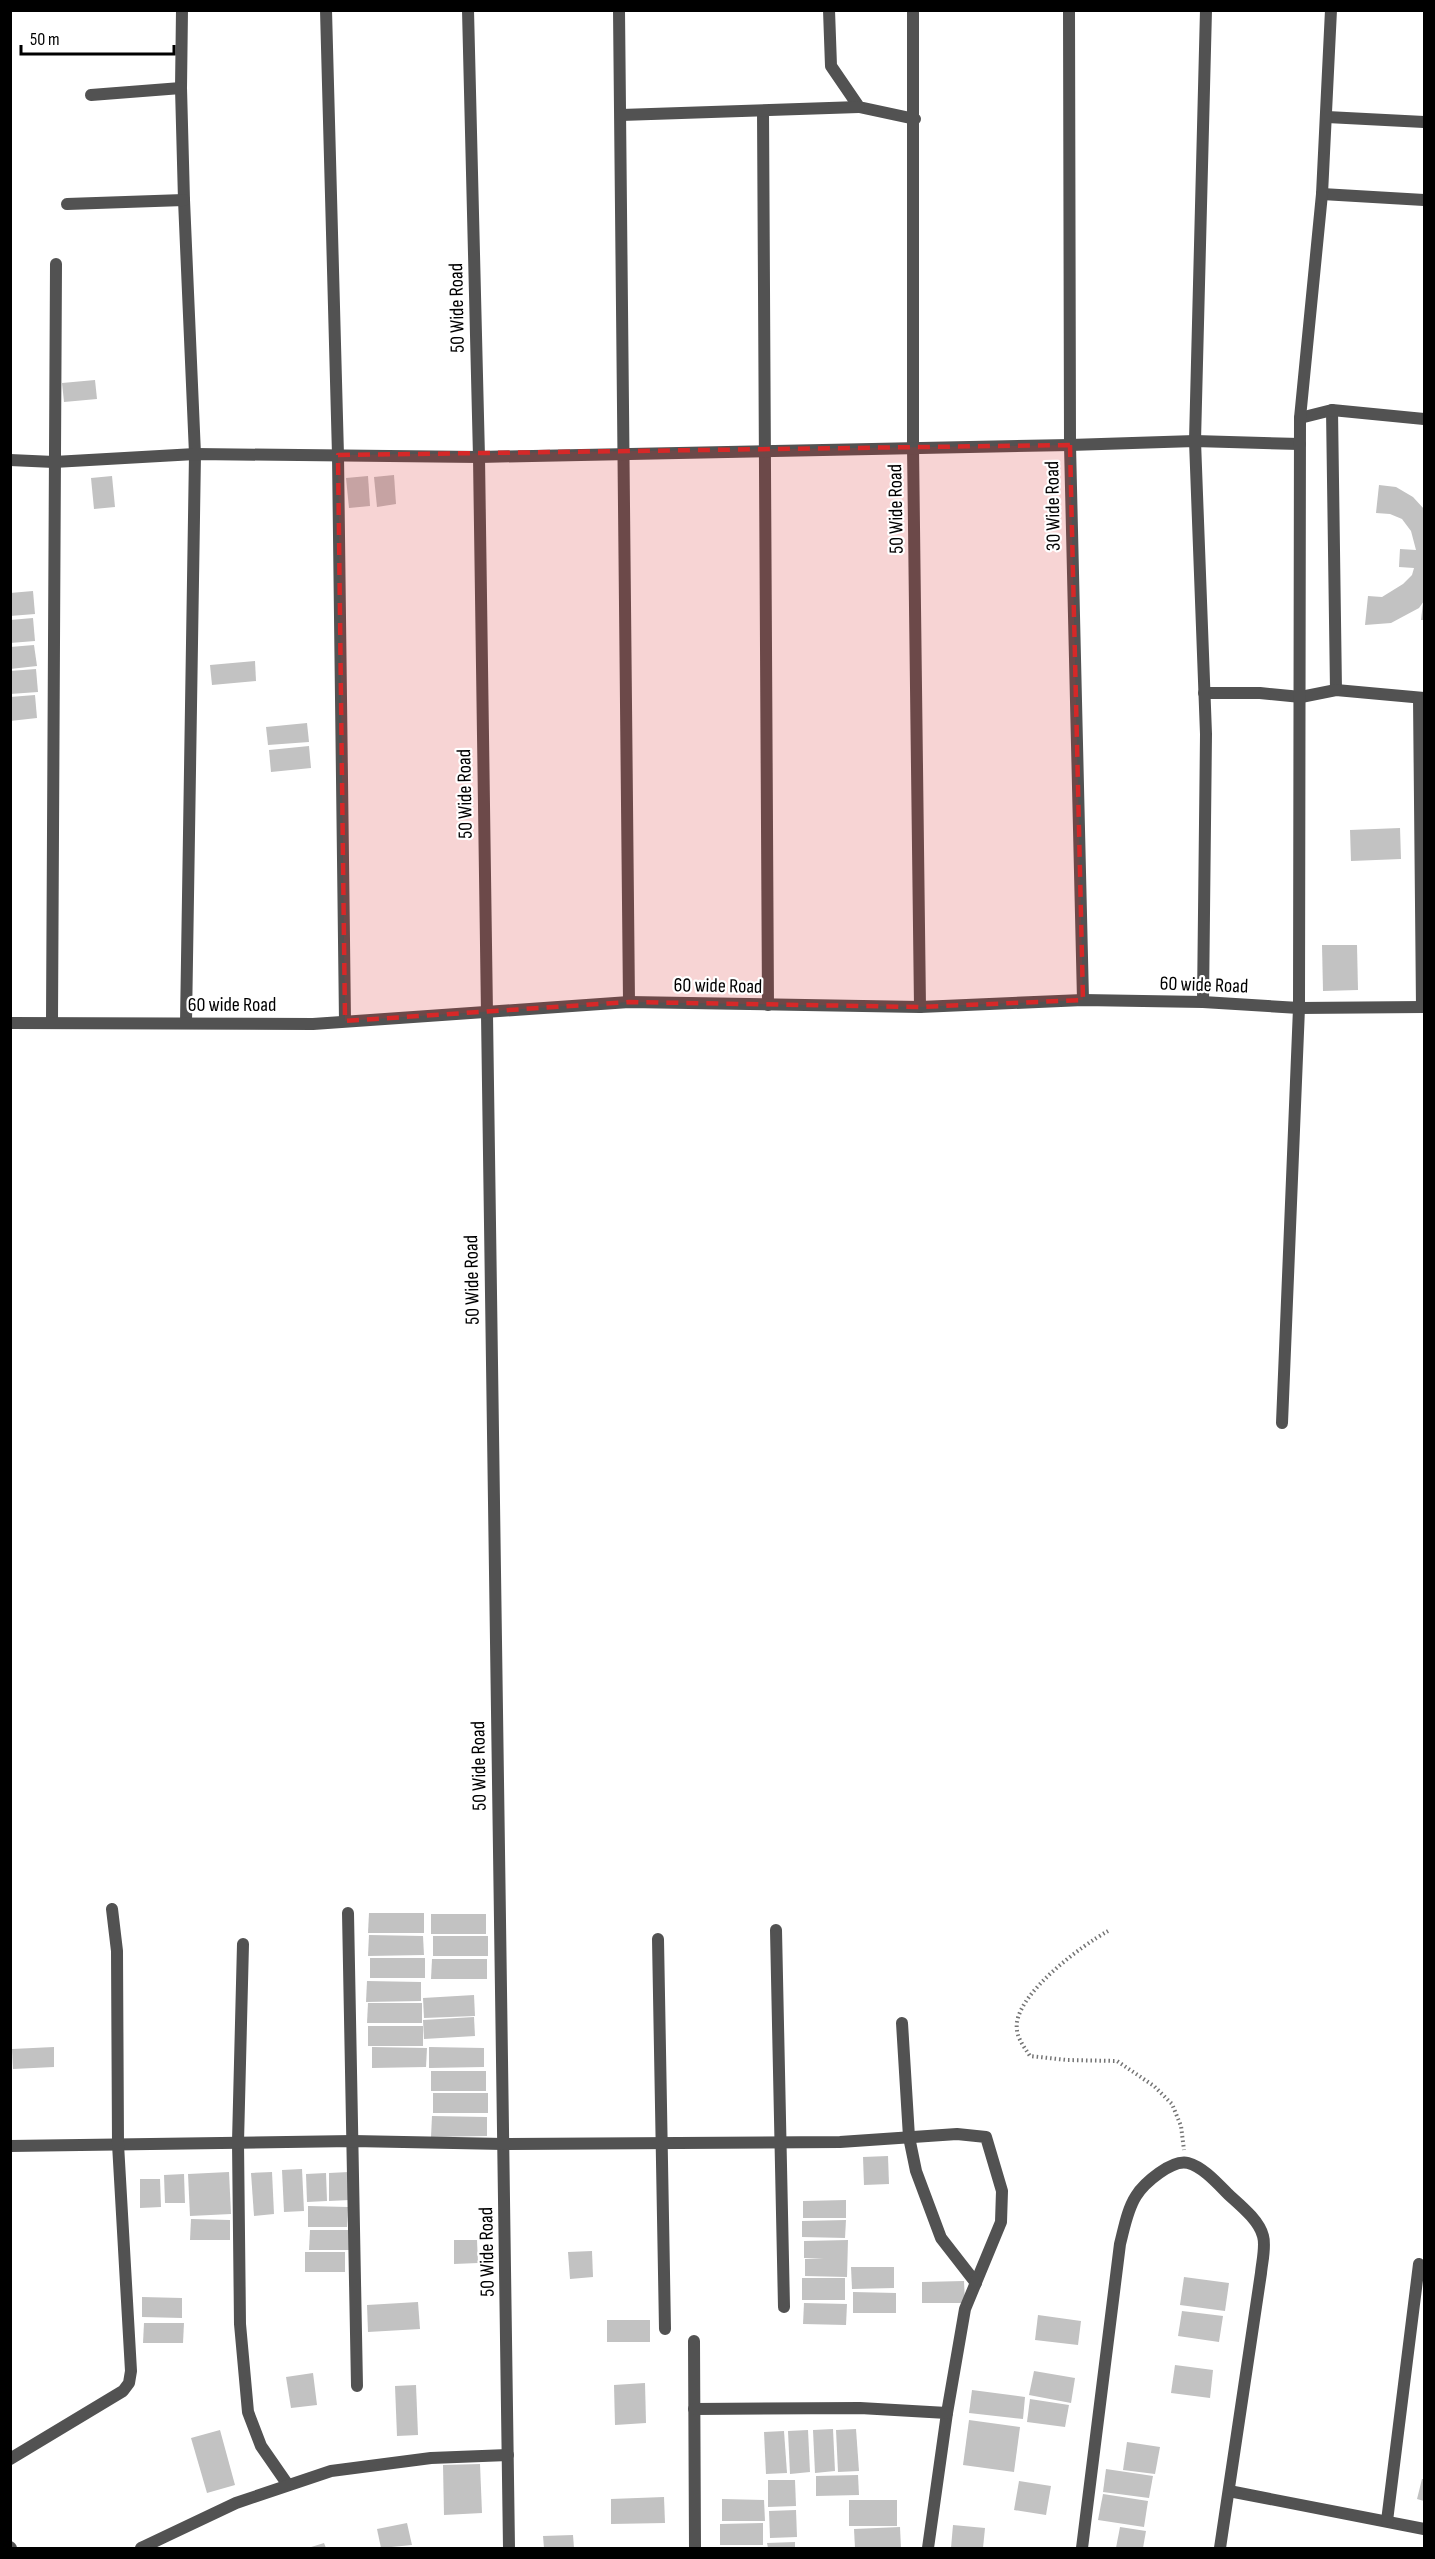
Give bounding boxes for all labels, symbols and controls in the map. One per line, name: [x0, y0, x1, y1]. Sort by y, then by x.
scale bar: [21, 18, 174, 56]
text: 50 m: [30, 29, 60, 50]
street label: 50 Wide Road: [444, 263, 470, 353]
street label: 30 Wide Road: [1040, 461, 1066, 551]
street label: 50 Wide Road: [883, 464, 909, 554]
street label: 50 Wide Road: [452, 749, 478, 839]
street label: 60 wide Road: [1159, 971, 1249, 999]
street label: 60 wide Road: [673, 973, 763, 999]
street label: 60 wide Road: [188, 993, 276, 1017]
street label: 50 Wide Road: [459, 1235, 485, 1325]
street label: 50 Wide Road: [466, 1721, 492, 1811]
street label: 50 Wide Road: [474, 2207, 500, 2297]

